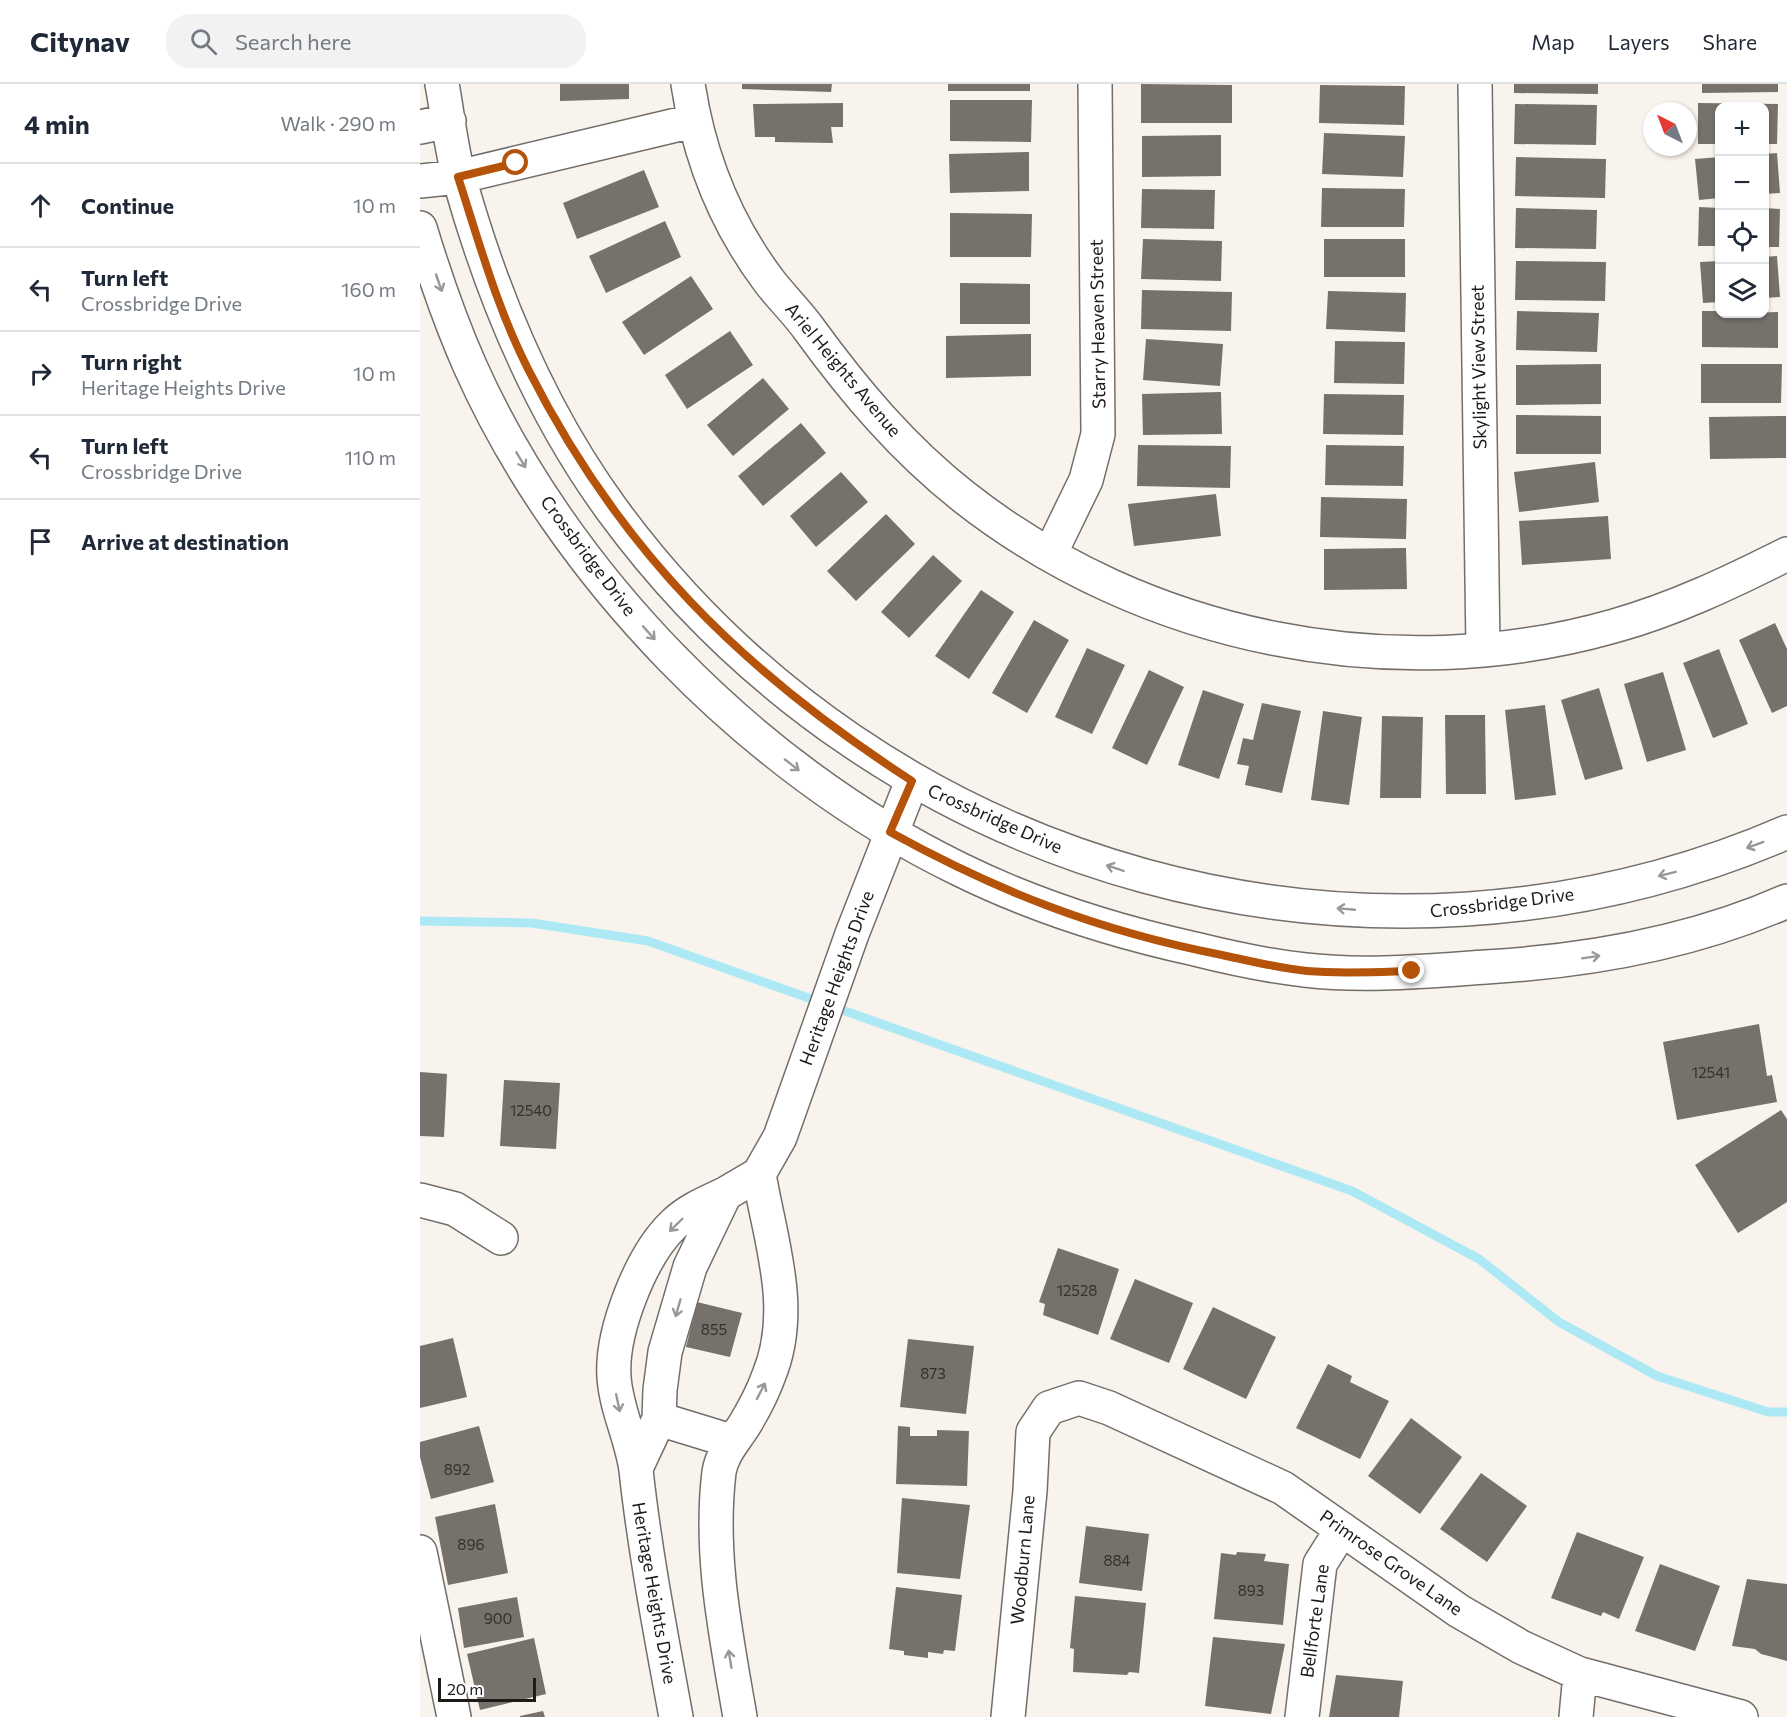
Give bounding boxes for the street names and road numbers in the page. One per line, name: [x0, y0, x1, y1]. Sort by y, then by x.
street label: Starry Heaven Street: [1085, 239, 1109, 409]
street label: Skylight View Street: [1466, 284, 1490, 450]
street label: Ariel Heights Avenue: [781, 298, 906, 441]
street label: Crossbridge Drive: [536, 491, 641, 620]
street label: Crossbridge Drive: [925, 779, 1066, 858]
street label: Crossbridge Drive: [1429, 882, 1575, 922]
street label: Heritage Heights Drive: [794, 887, 878, 1068]
street label: Woodburn Lane: [1005, 1494, 1039, 1626]
street label: Heritage Heights Drive: [628, 1500, 682, 1685]
street label: Primrose Grove Lane: [1316, 1505, 1467, 1620]
street label: Bellforte Lane: [1295, 1563, 1333, 1679]

